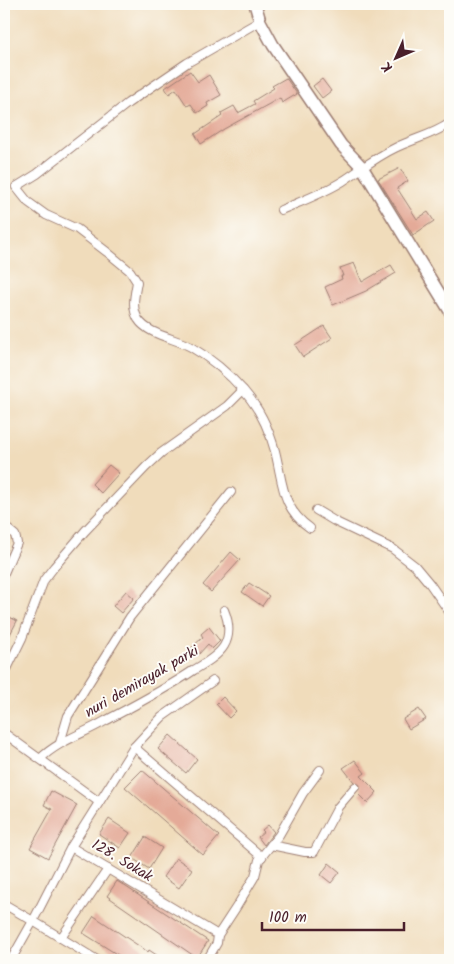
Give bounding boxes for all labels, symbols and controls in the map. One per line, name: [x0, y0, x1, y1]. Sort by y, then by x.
north arrow: [372, 32, 422, 82]
text: K: [376, 55, 398, 77]
street label: nuri demirayak parki: [80, 639, 205, 724]
street label: 128. Sokak: [87, 833, 158, 889]
scale bar: [262, 899, 404, 931]
text: 100 m: [269, 906, 307, 930]

